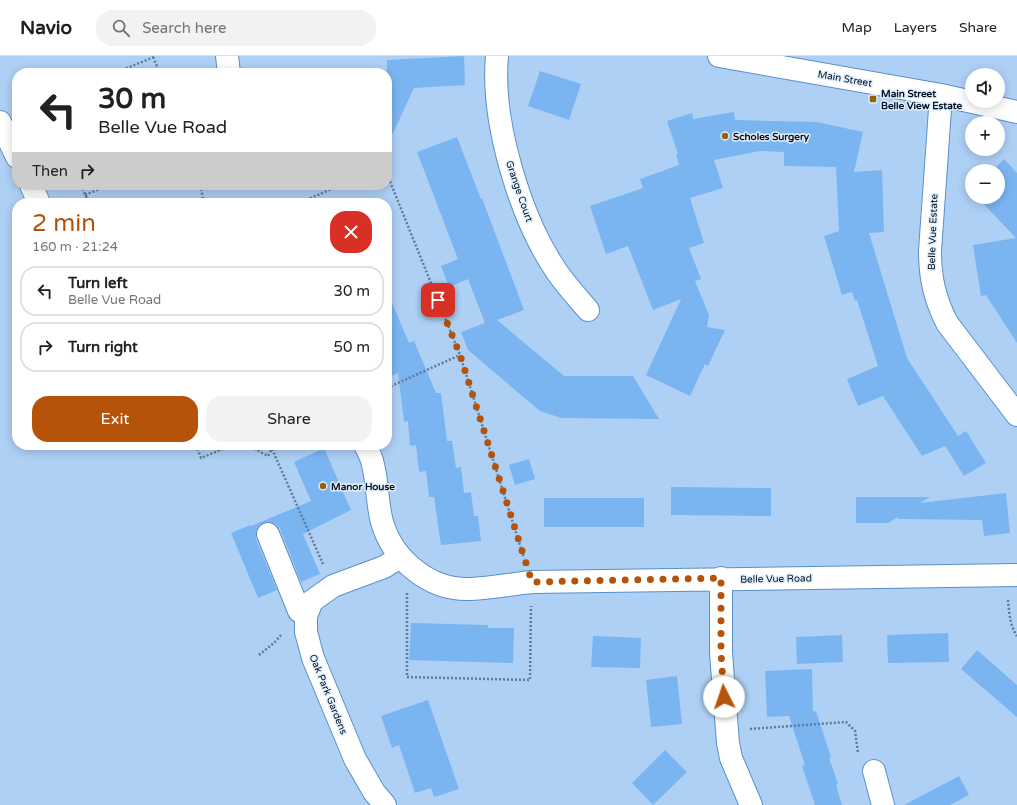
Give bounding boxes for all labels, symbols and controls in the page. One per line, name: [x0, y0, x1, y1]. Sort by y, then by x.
search box: [96, 10, 376, 46]
text: Navio: [20, 17, 72, 39]
icon: search: [110, 17, 132, 39]
text: Search here: [142, 19, 226, 37]
text: Map: [842, 19, 872, 36]
text: Layers: [894, 19, 937, 36]
text: Share: [959, 19, 997, 36]
street label: Main Street: [817, 68, 873, 90]
map controls: [965, 68, 1005, 204]
button: sound: [965, 68, 1005, 108]
text: 30 m: [98, 82, 166, 116]
icon: left: [32, 84, 84, 136]
place label: Main Street Belle View Estate: [881, 88, 962, 112]
marker: Main Street Belle View Estate: [868, 94, 878, 104]
text: Belle Vue Road: [98, 116, 227, 138]
button: +: [965, 116, 1005, 156]
marker: Scholes Surgery: [720, 131, 730, 141]
place label: Scholes Surgery: [733, 131, 810, 143]
street label: Grange Court: [503, 159, 535, 224]
icon: right: [76, 160, 98, 182]
text: Then: [32, 162, 68, 180]
button: −: [965, 164, 1005, 204]
street label: Belle Vue Estate: [926, 193, 940, 270]
text: 2 min: [32, 209, 96, 238]
button: close: [330, 211, 372, 253]
text: 160 m · 21:24: [32, 239, 118, 255]
text: Turn left: [68, 274, 128, 292]
icon: left: [34, 280, 56, 302]
text: 30 m: [333, 282, 370, 300]
pin: [421, 283, 455, 317]
icon: arrive: [427, 289, 449, 311]
text: Belle Vue Road: [68, 292, 161, 308]
icon: right: [34, 336, 56, 358]
text: Turn right: [68, 338, 138, 356]
text: 50 m: [333, 338, 370, 356]
button: Exit: [32, 396, 198, 442]
button: Share: [206, 396, 372, 442]
marker: Manor House: [318, 481, 328, 491]
place label: Manor House: [331, 481, 395, 493]
street label: Belle Vue Road: [740, 572, 812, 586]
street label: Oak Park Gardens: [307, 653, 350, 736]
position arrow: [703, 676, 745, 718]

